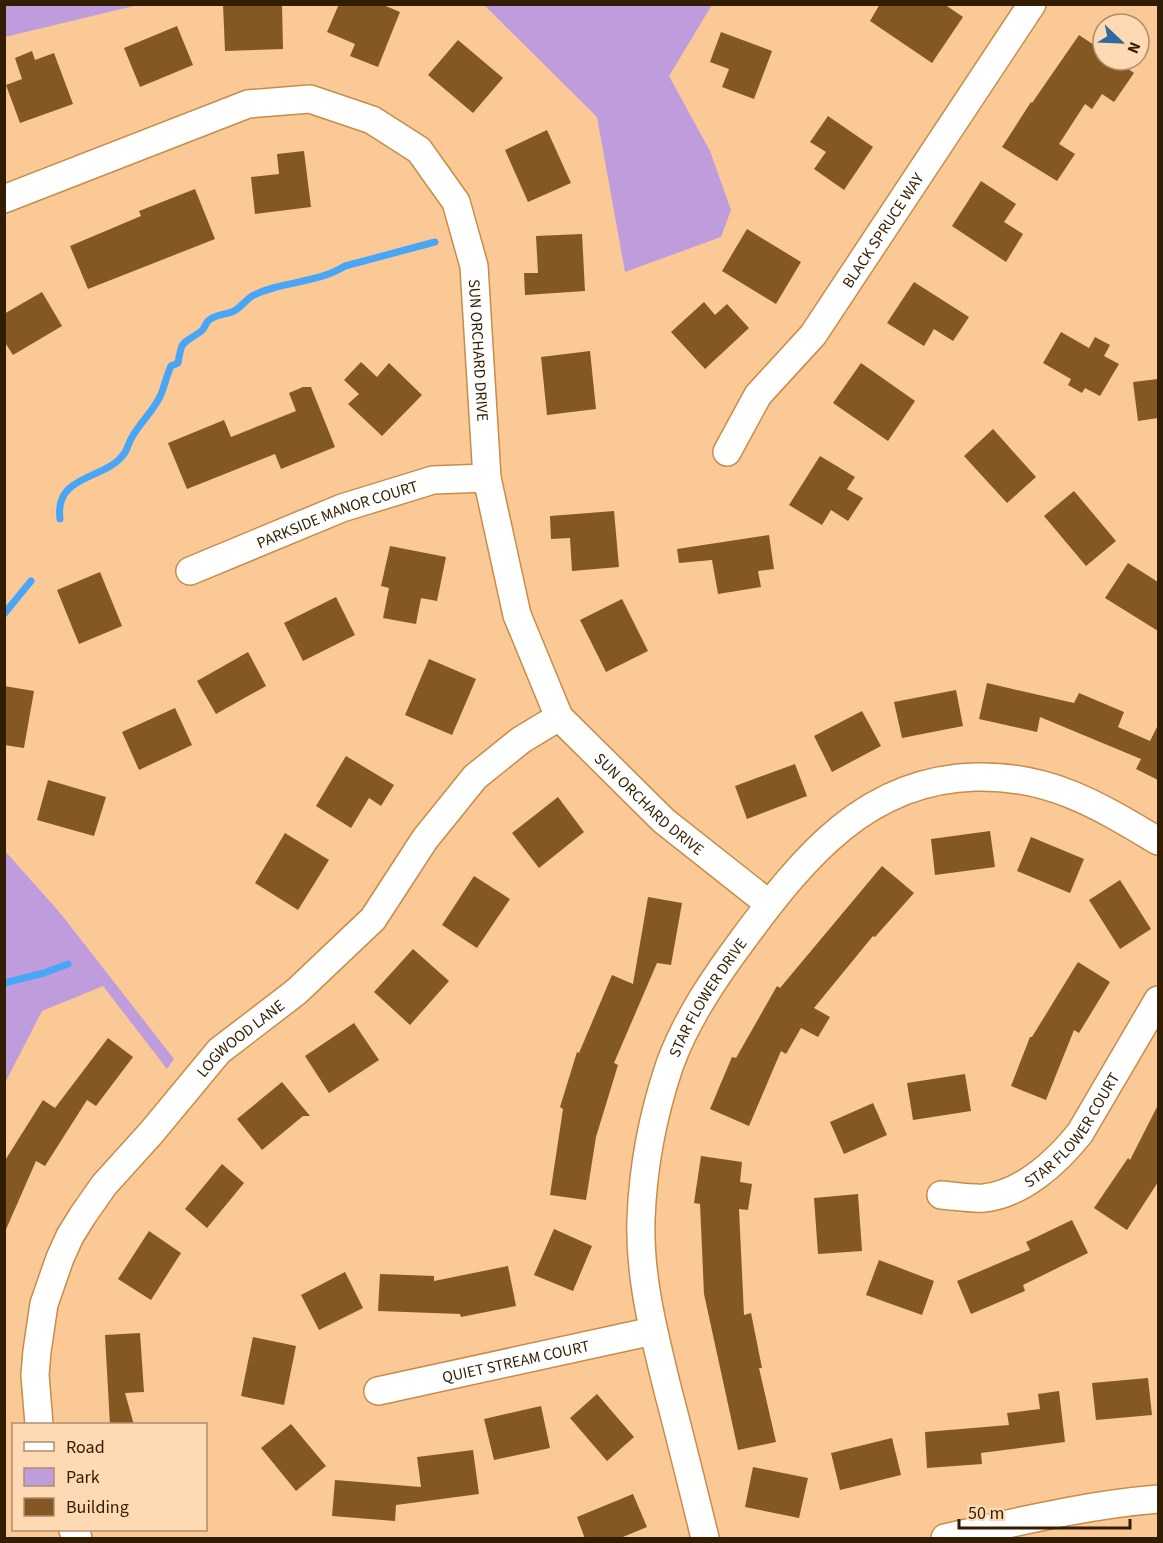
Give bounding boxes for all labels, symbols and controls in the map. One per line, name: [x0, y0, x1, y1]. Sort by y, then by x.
north arrow: [1091, 12, 1151, 72]
text: N: [1122, 38, 1146, 57]
street label: BLACK SPRUCE WAY: [837, 168, 930, 293]
street label: SUN ORCHARD DRIVE: [463, 279, 494, 422]
street label: PARKSIDE MANOR COURT: [253, 475, 421, 554]
street label: SUN ORCHARD DRIVE: [589, 748, 709, 861]
street label: STAR FLOWER DRIVE: [664, 934, 752, 1061]
street label: LOGWOOD LANE: [192, 995, 289, 1082]
street label: STAR FLOWER COURT: [1020, 1068, 1125, 1193]
street label: QUIET STREAM COURT: [440, 1335, 592, 1389]
legend: [12, 1423, 207, 1531]
text: Road: [66, 1435, 105, 1460]
text: Park: [66, 1465, 100, 1490]
scale bar: [959, 1492, 1130, 1530]
text: Building: [66, 1495, 129, 1520]
text: 50 m: [968, 1501, 1004, 1526]

